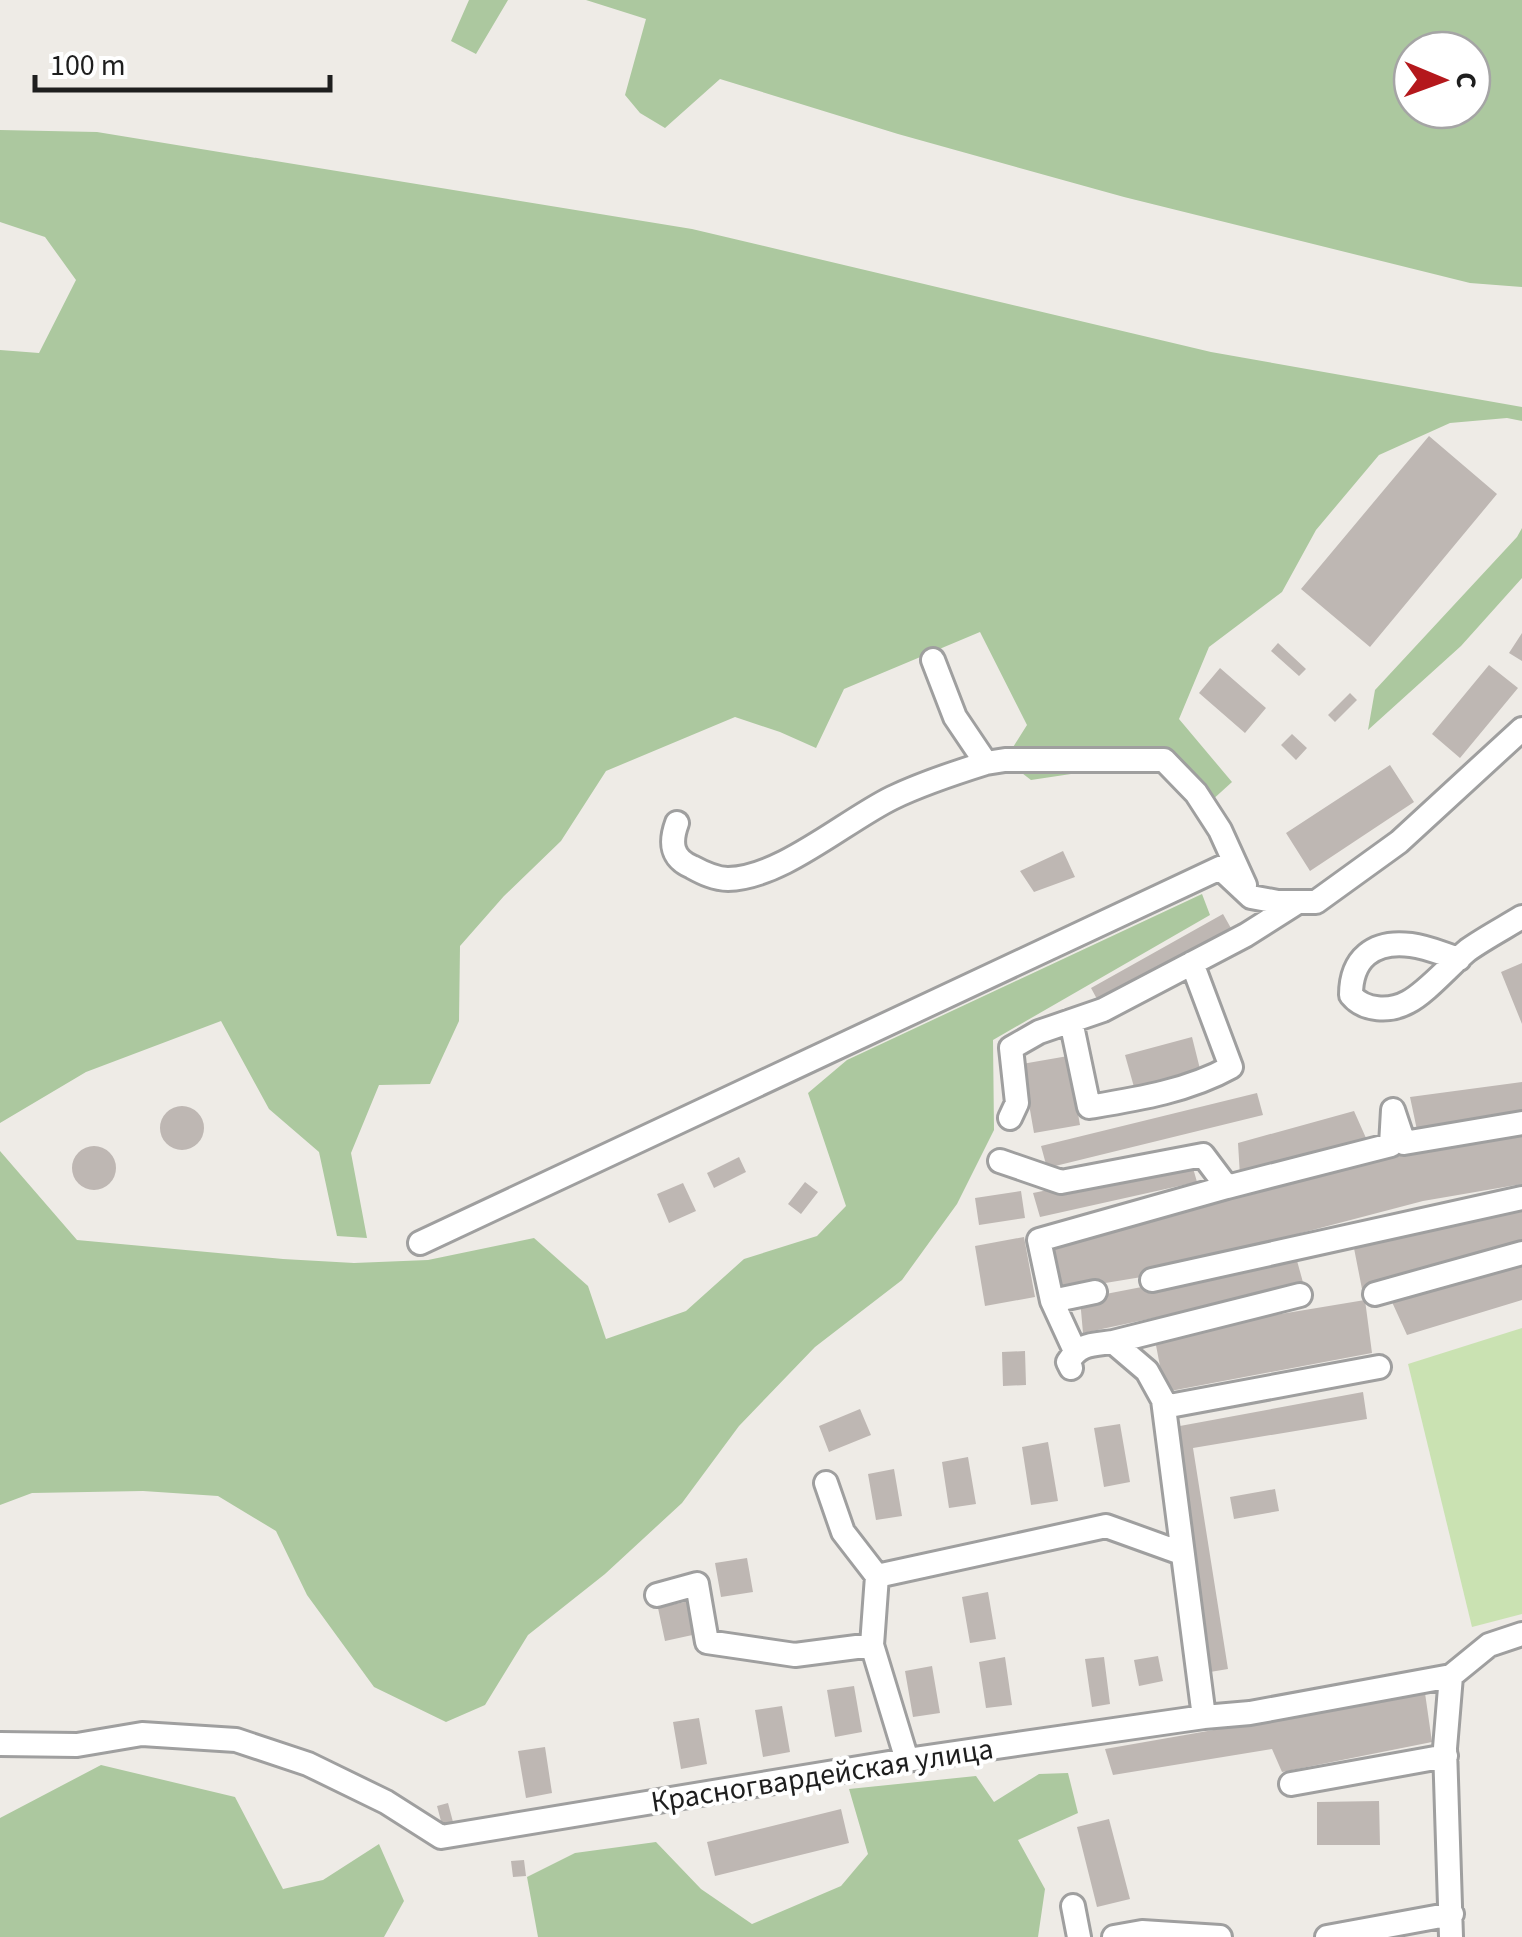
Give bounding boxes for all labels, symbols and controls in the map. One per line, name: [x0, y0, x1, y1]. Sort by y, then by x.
scale bar: [35, 30, 330, 92]
north arrow: [1392, 30, 1492, 130]
text: 100 m: [50, 44, 126, 87]
text: С: [1446, 72, 1486, 89]
street label: Красногвардейская улица: [648, 1727, 996, 1824]

